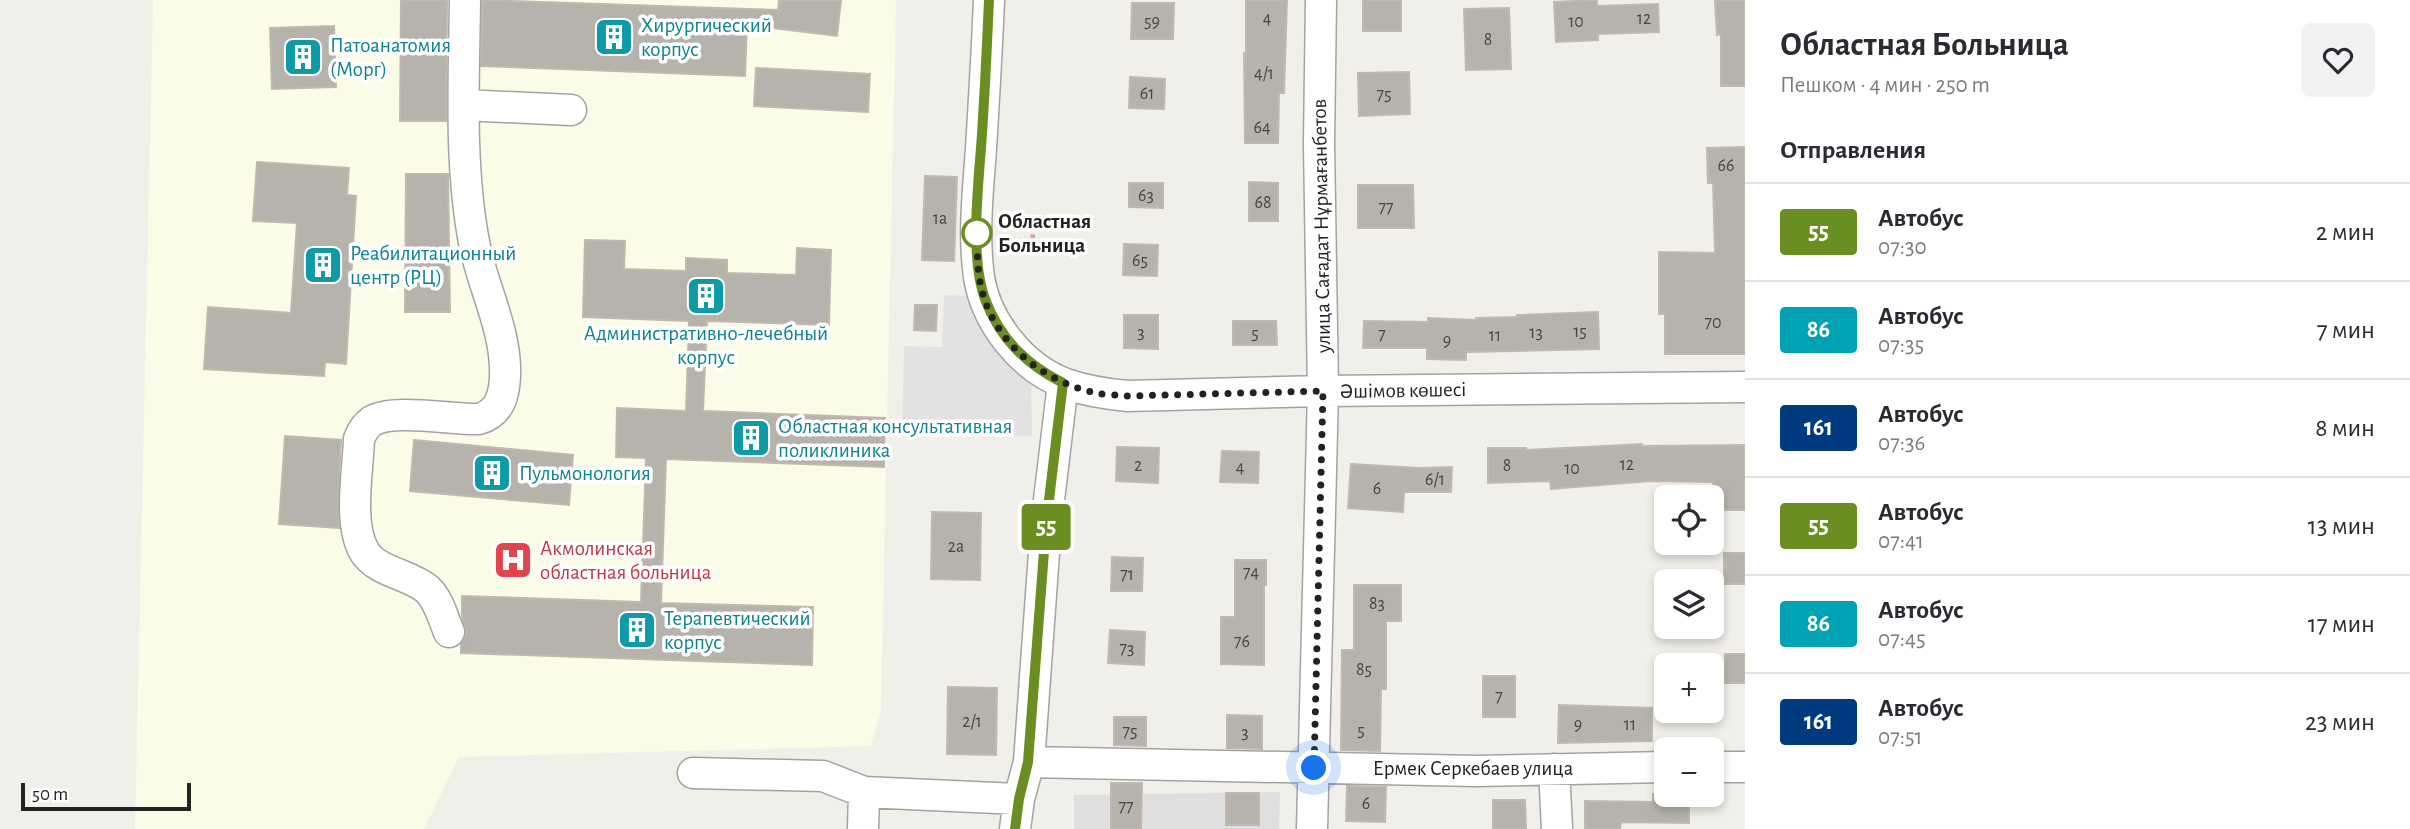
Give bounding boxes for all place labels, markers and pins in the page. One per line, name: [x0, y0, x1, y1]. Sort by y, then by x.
place label: Хирургический корпус: [641, 15, 772, 60]
building icon: Хирургический корпус: [593, 16, 635, 58]
place label: Патоанатомия (Морг): [330, 35, 451, 80]
building icon: Патоанатомия (Морг): [282, 36, 324, 78]
place label: Областная Больница: [998, 211, 1091, 256]
marker: Областная Больница: [962, 218, 992, 248]
place label: Реабилитационный центр (РЦ): [350, 243, 516, 288]
building icon: Реабилитационный центр (РЦ): [302, 244, 344, 286]
building icon: Административно-лечебный корпус: [685, 275, 727, 317]
place label: Административно-лечебный корпус: [584, 323, 828, 368]
place label: Областная консультативная поликлиника: [778, 416, 1012, 461]
building icon: Областная консультативная поликлиника: [730, 417, 772, 459]
building icon: Пульмонология: [471, 452, 513, 494]
place label: Пульмонология: [519, 463, 651, 484]
place label: Акмолинская областная больница: [540, 538, 712, 583]
hospital icon: Акмолинская областная больница: [492, 539, 534, 581]
place label: Терапевтический корпус: [664, 608, 811, 653]
building icon: Терапевтический корпус: [616, 609, 658, 651]

